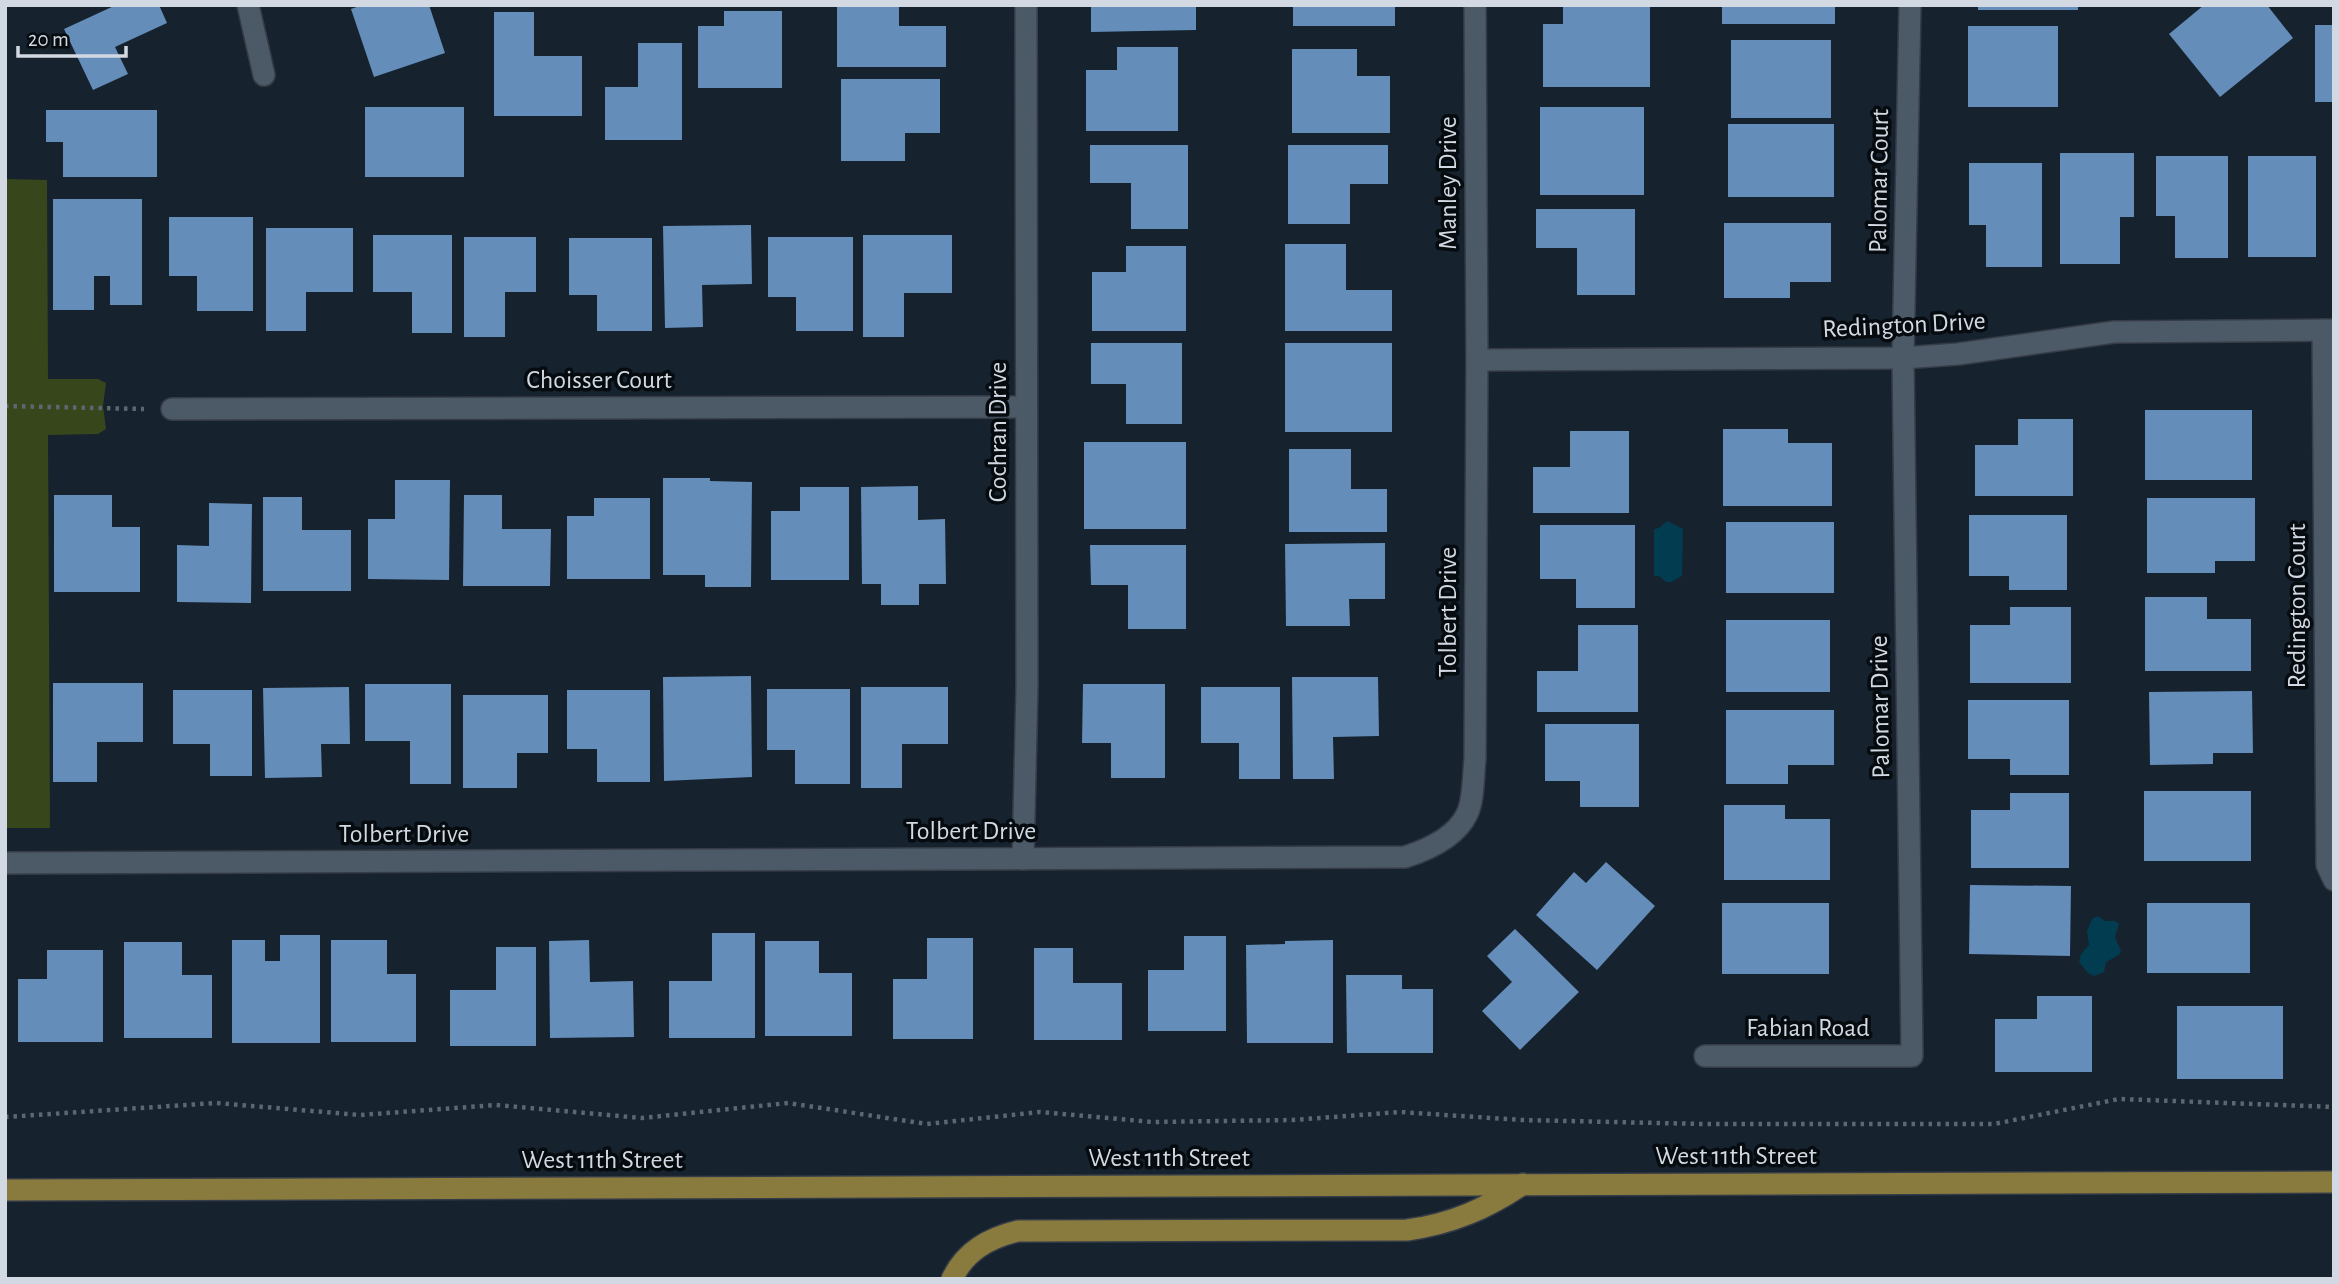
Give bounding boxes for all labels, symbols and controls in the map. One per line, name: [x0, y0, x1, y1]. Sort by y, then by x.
scale bar: [18, 14, 126, 58]
text: 20 m: [28, 29, 69, 50]
street label: Palomar Court: [1865, 109, 1893, 253]
street label: Manley Drive: [1435, 116, 1461, 250]
street label: Redington Drive: [1822, 308, 1986, 342]
street label: Cochran Drive: [985, 362, 1011, 502]
street label: Choisser Court: [526, 367, 672, 393]
street label: Redington Court: [2284, 524, 2310, 688]
street label: Tolbert Drive: [1435, 547, 1461, 677]
street label: Palomar Drive: [1866, 635, 1894, 779]
street label: Tolbert Drive: [906, 818, 1036, 844]
street label: Tolbert Drive: [339, 821, 469, 847]
street label: Fabian Road: [1746, 1015, 1870, 1041]
street label: West 11th Street: [1655, 1143, 1817, 1169]
street label: West 11th Street: [1088, 1145, 1250, 1171]
street label: West 11th Street: [521, 1147, 683, 1173]

